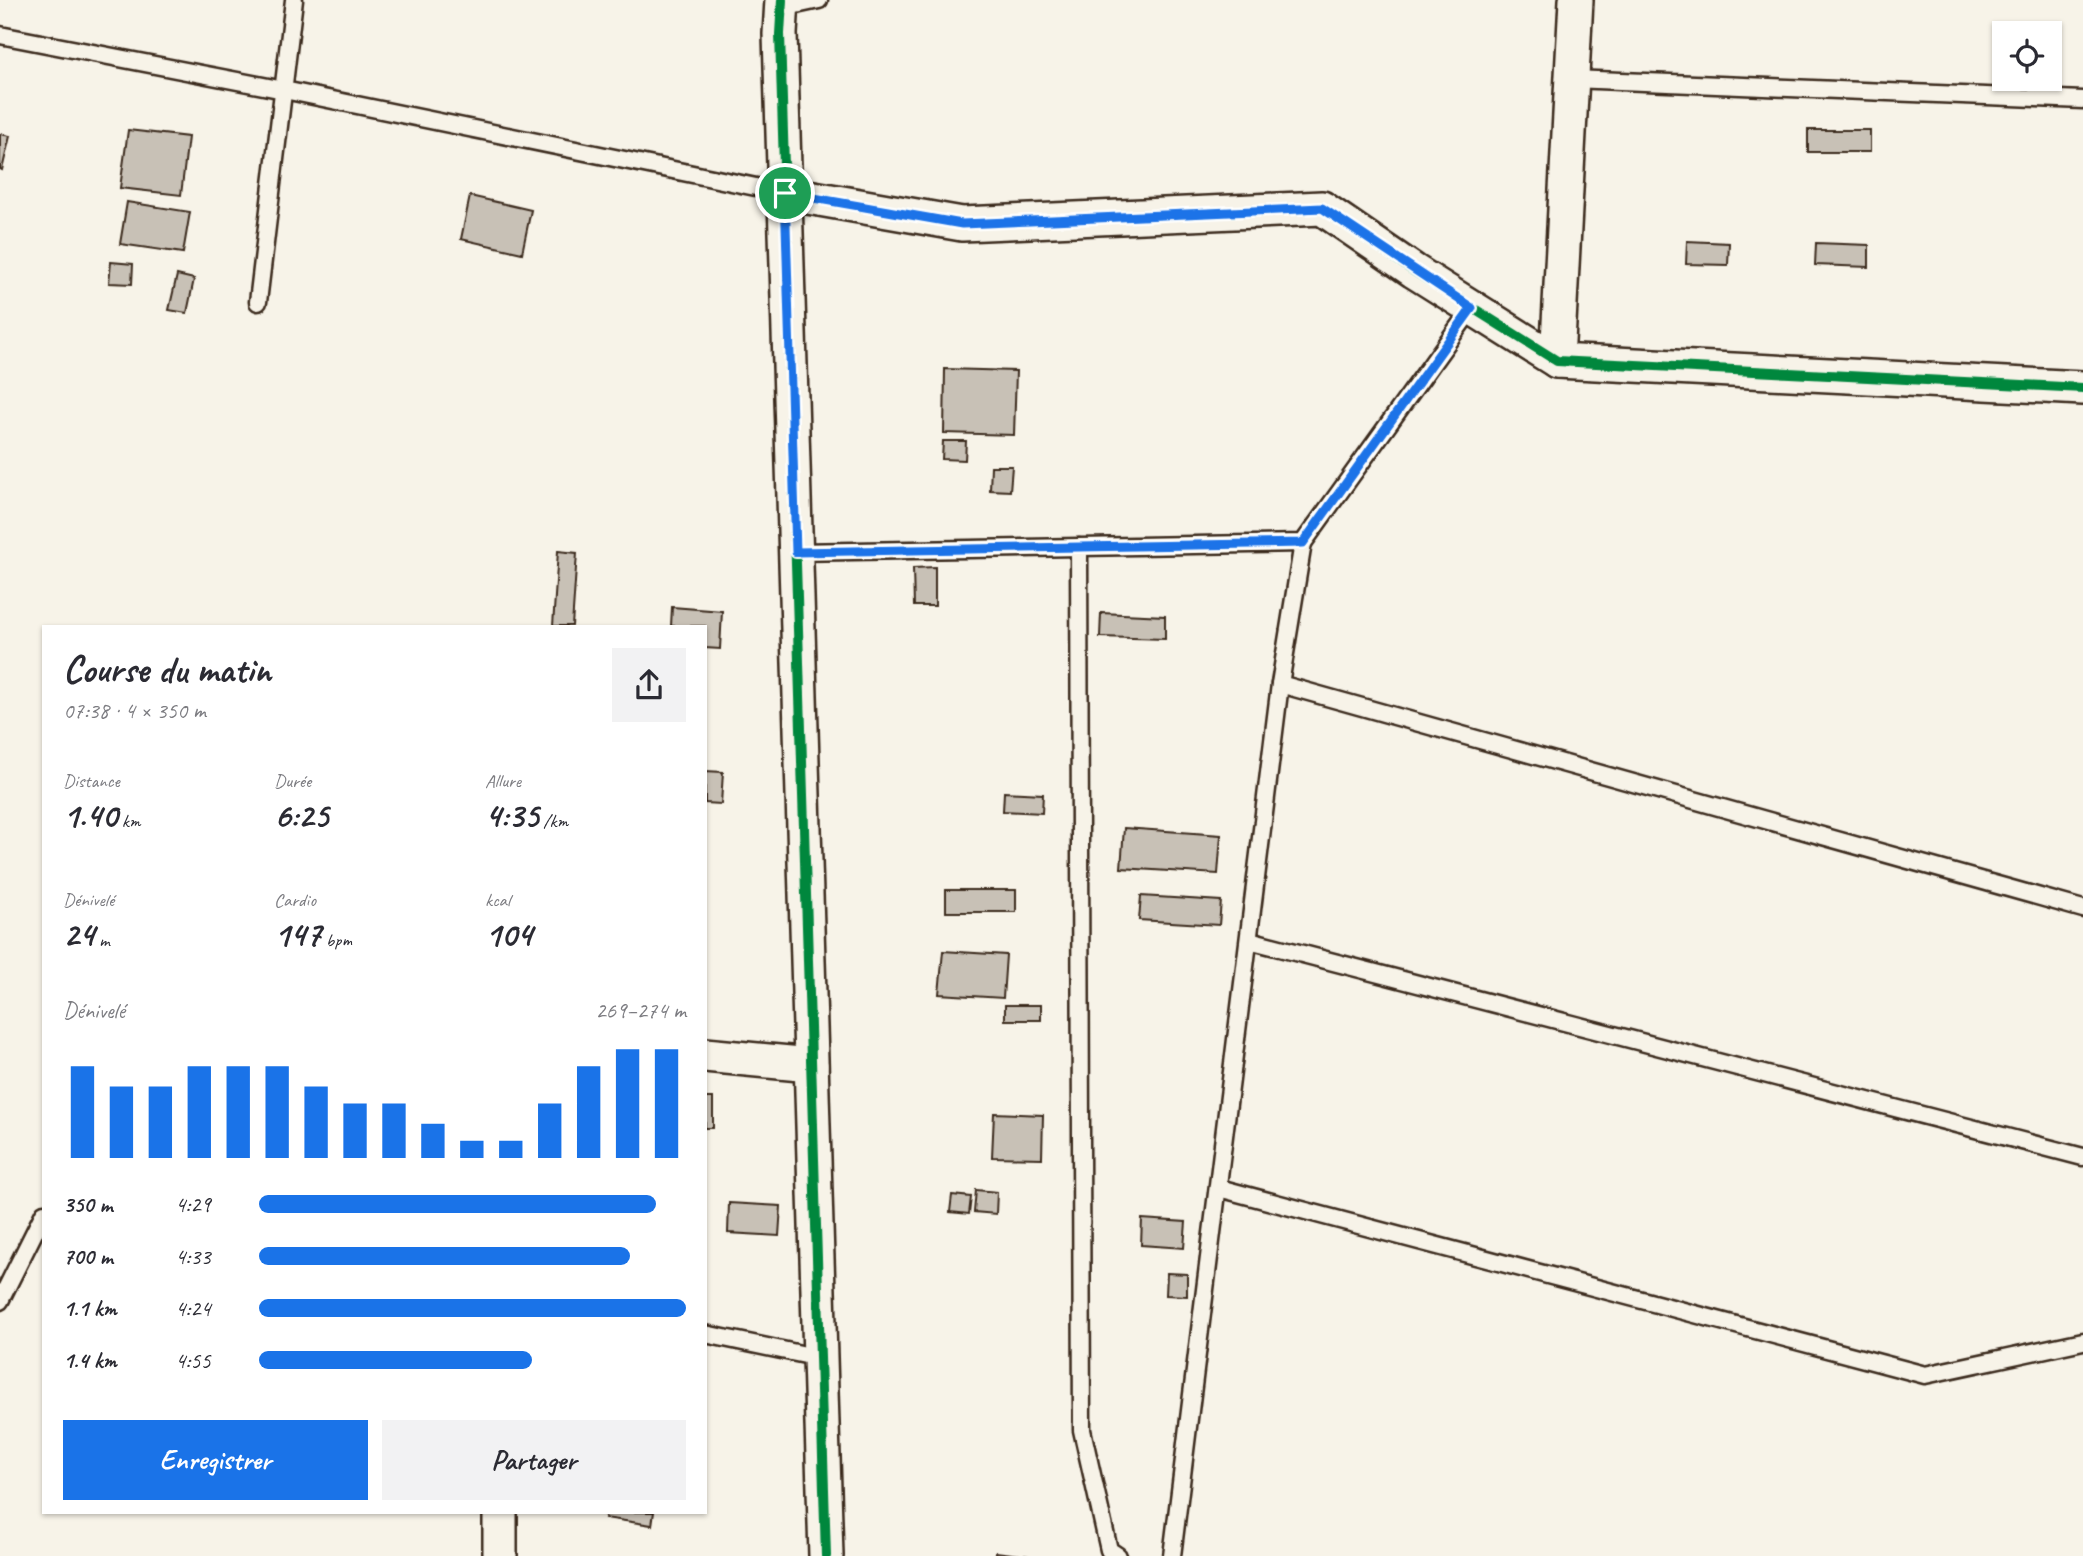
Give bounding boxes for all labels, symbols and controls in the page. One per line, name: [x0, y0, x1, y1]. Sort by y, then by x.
map controls: [1992, 21, 2062, 91]
button: locate: [1992, 21, 2062, 91]
pin: [755, 163, 815, 223]
icon: arrive: [766, 174, 804, 212]
text: Course du matin: [63, 646, 271, 693]
button: share: [612, 648, 686, 722]
text: 07:38 · 4 × 350 m: [63, 696, 206, 725]
text: Distance: [63, 769, 120, 793]
text: Durée: [274, 769, 311, 793]
text: Allure: [485, 769, 521, 793]
text: 1.40: [63, 793, 117, 838]
text: 6:25: [274, 793, 328, 838]
text: 4:35: [485, 793, 539, 838]
text: km: [117, 809, 140, 833]
text: /km: [539, 809, 568, 833]
text: Dénivelé: [63, 888, 114, 912]
text: Cardio: [274, 888, 316, 912]
text: kcal: [485, 888, 510, 912]
text: 24: [63, 912, 95, 957]
text: 147: [274, 912, 321, 957]
text: 104: [485, 912, 532, 957]
text: m: [95, 928, 110, 952]
text: bpm: [321, 928, 352, 952]
text: Dénivelé: [63, 996, 125, 1025]
text: 269–274 m: [595, 996, 686, 1025]
text: 350 m: [63, 1190, 112, 1219]
text: 4:29: [175, 1190, 211, 1219]
text: 700 m: [63, 1242, 113, 1271]
text: 4:33: [175, 1242, 211, 1271]
text: 1.1 km: [63, 1294, 117, 1323]
text: 4:24: [175, 1294, 211, 1323]
text: 1.4 km: [63, 1346, 117, 1375]
text: 4:55: [175, 1346, 211, 1375]
button: Enregistrer: [63, 1420, 368, 1500]
button: Partager: [382, 1420, 686, 1500]

